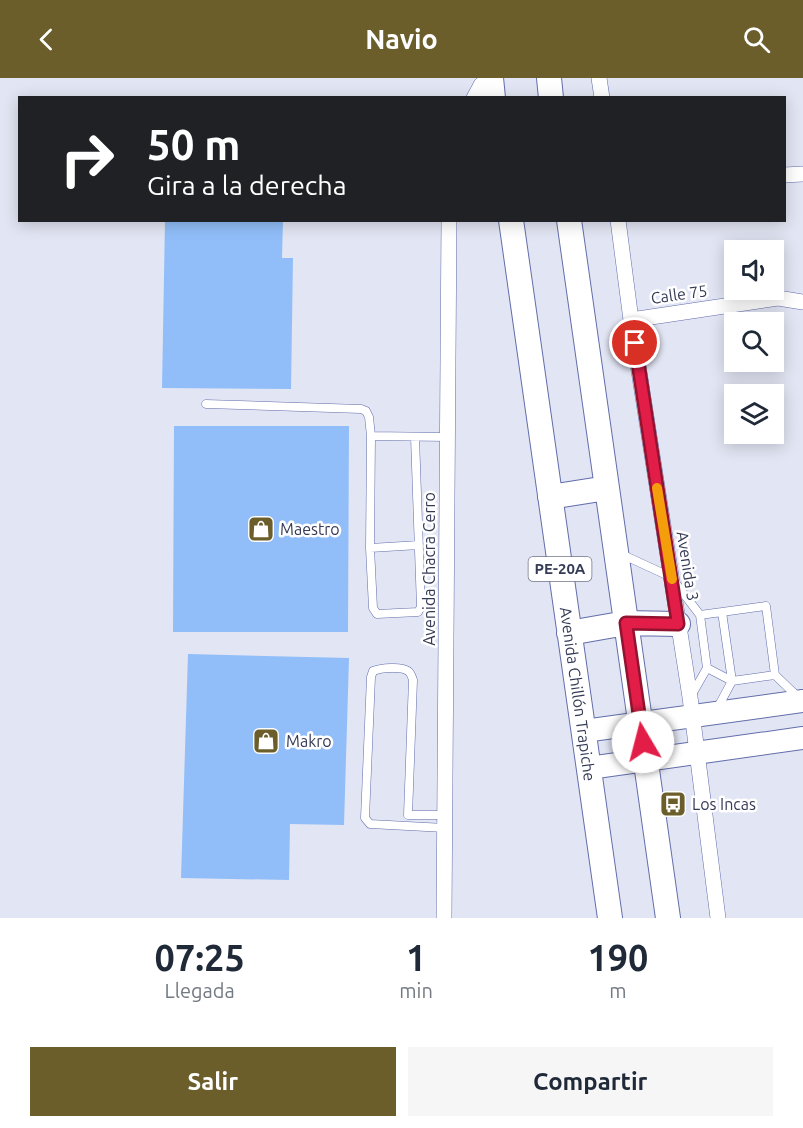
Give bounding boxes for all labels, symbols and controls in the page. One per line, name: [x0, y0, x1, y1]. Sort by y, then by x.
icon: back: [30, 23, 63, 56]
icon: search: [740, 23, 773, 56]
text: Navio: [365, 24, 438, 54]
icon: right: [48, 120, 126, 198]
text: 50 m: [147, 121, 241, 168]
text: Gira a la derecha: [147, 170, 347, 200]
map controls: [724, 240, 784, 444]
button: sound: [724, 240, 784, 300]
street label: Calle 75: [650, 281, 708, 307]
button: search: [724, 312, 784, 372]
pin: [609, 317, 660, 368]
icon: arrive: [618, 326, 651, 359]
button: layers: [724, 384, 784, 444]
street label: Avenida Chacra Cerro: [420, 492, 438, 646]
shop icon: Maestro: [246, 514, 276, 544]
place label: Maestro: [280, 520, 340, 538]
street label: Avenida 3: [674, 530, 702, 602]
road number: PE-20A: [528, 557, 592, 581]
street label: Avenida Chillón Trapiche: [557, 606, 599, 782]
position arrow: [611, 710, 675, 774]
shop icon: Makro: [251, 726, 281, 756]
place label: Makro: [286, 732, 332, 750]
bus stop icon: Los Incas: [658, 789, 688, 819]
place label: Los Incas: [692, 795, 756, 813]
text: 07:25: [155, 937, 245, 978]
text: 1: [406, 937, 426, 978]
text: 190: [587, 937, 648, 978]
text: Llegada: [165, 979, 235, 1002]
text: min: [399, 979, 433, 1002]
text: m: [609, 979, 627, 1002]
button: Salir: [30, 1047, 396, 1116]
button: Compartir: [408, 1047, 773, 1116]

